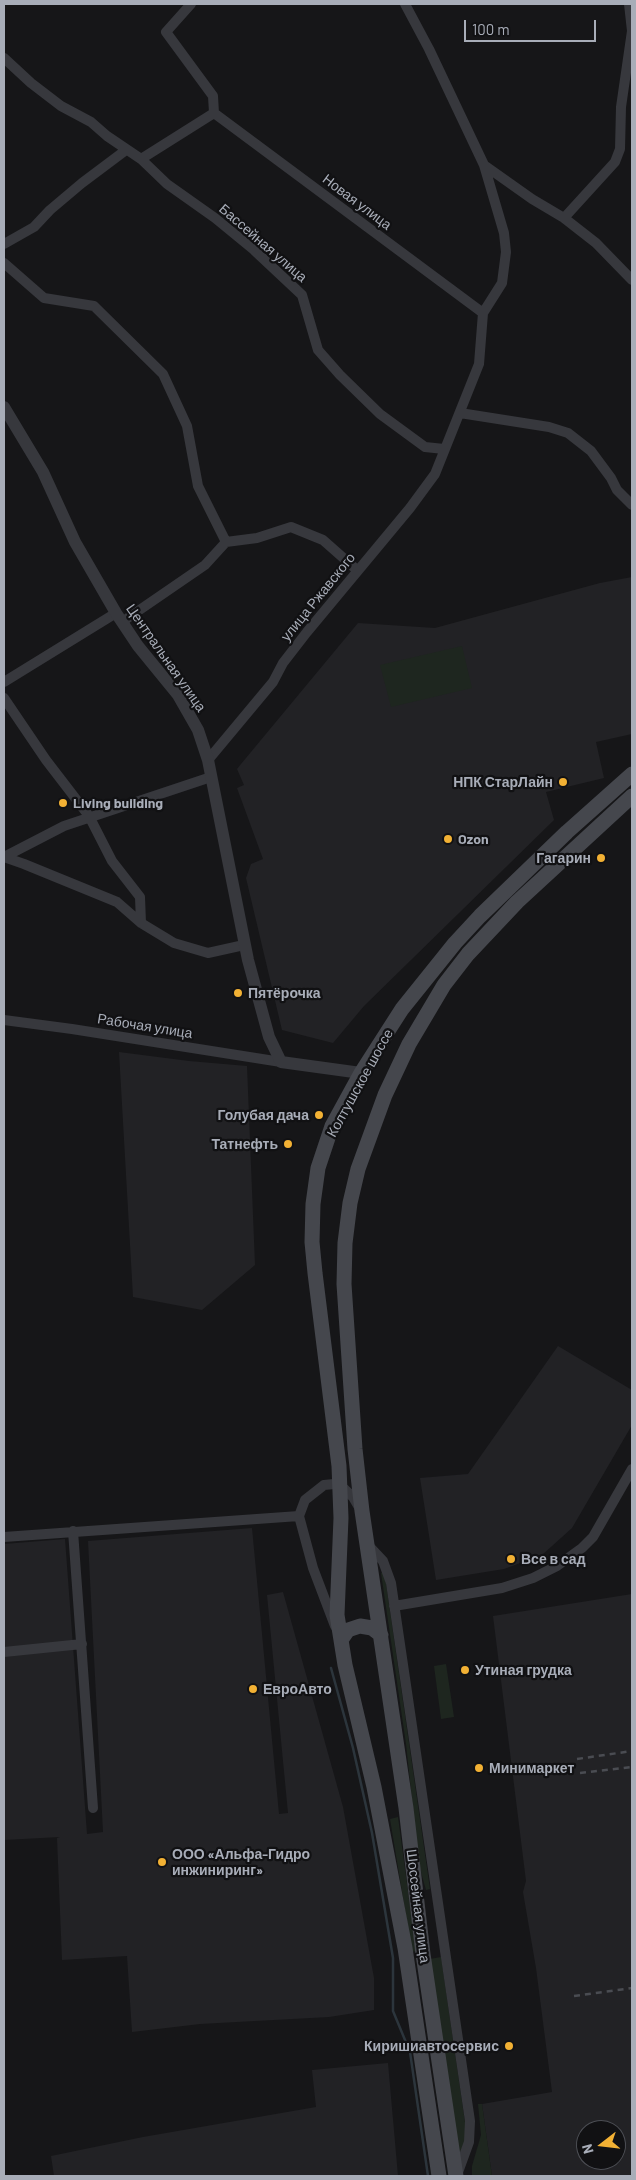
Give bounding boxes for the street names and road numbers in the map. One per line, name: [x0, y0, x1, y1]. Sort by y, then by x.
street label: Новая улица: [319, 171, 395, 233]
street label: Бассейная улица: [216, 200, 310, 286]
street label: улица Ржавского: [277, 549, 359, 645]
street label: Центральная улица: [122, 601, 210, 715]
street label: Рабочая улица: [96, 1010, 194, 1042]
street label: Колтушское шоссе: [323, 1026, 397, 1140]
street label: Шоссейная улица: [403, 1848, 433, 1964]

